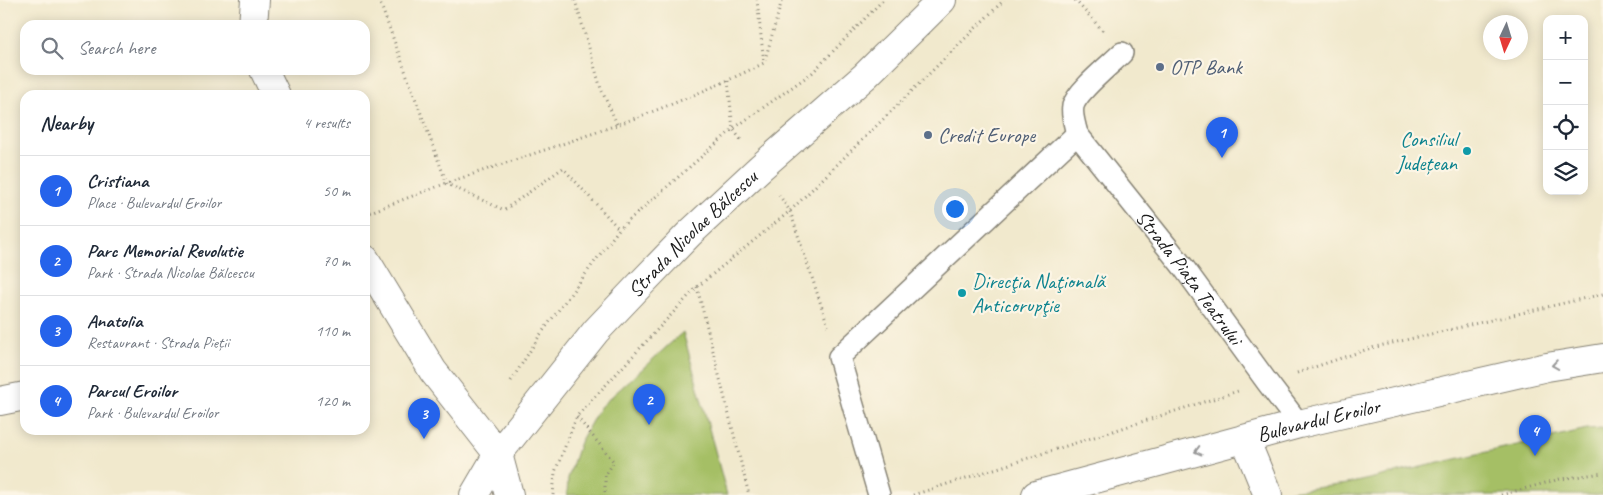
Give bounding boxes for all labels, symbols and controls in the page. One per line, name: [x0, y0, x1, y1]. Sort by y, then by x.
north arrow: [1483, 15, 1528, 60]
map controls: [1543, 15, 1588, 195]
button: +: [1543, 15, 1588, 60]
search box: [20, 20, 370, 75]
icon: search: [38, 34, 66, 62]
text: Search here: [78, 36, 155, 60]
place label: OTP Bank: [1170, 54, 1243, 80]
button: −: [1543, 60, 1588, 105]
marker: OTP Bank: [1154, 61, 1166, 73]
button: locate: [1543, 105, 1588, 150]
text: Nearby: [40, 110, 93, 136]
text: 4 results: [303, 113, 350, 133]
pin: 1: [1206, 117, 1238, 158]
place label: Credit Europe: [938, 122, 1036, 148]
place label: Consiliul Județean: [1395, 126, 1460, 176]
marker: Credit Europe: [922, 129, 934, 141]
marker: Consiliul Județean: [1461, 145, 1473, 157]
button: layers: [1543, 150, 1588, 195]
street label: Strada Nicolae Bălcescu: [622, 163, 764, 303]
text: Cristiana: [87, 169, 149, 193]
text: 1: [52, 181, 60, 201]
text: 50 m: [323, 181, 350, 201]
text: Place · Bulevardul Eroilor: [87, 193, 221, 213]
your location: [942, 196, 968, 222]
street label: Strada Piața Teatrului: [1130, 205, 1250, 352]
text: Parc Memorial Revolutie: [87, 239, 243, 263]
text: 2: [52, 251, 60, 271]
text: 70 m: [323, 251, 350, 271]
text: Park · Strada Nicolae Bălcescu: [87, 263, 254, 283]
place label: Direcţia Naţională Anticorupţie: [972, 268, 1107, 318]
marker: Direcţia Naţională Anticorupţie: [956, 287, 968, 299]
text: Anatolia: [87, 309, 142, 333]
text: 3: [52, 321, 60, 341]
text: 110 m: [316, 321, 350, 341]
text: Restaurant · Strada Pieții: [87, 333, 229, 353]
one-way arrow: [1550, 360, 1559, 370]
text: Parcul Eroilor: [87, 379, 177, 403]
pin: 2: [633, 384, 665, 425]
text: 4: [52, 391, 60, 411]
text: 120 m: [316, 391, 350, 411]
street label: Bulevardul Eroilor: [1254, 393, 1384, 448]
pin: 3: [408, 398, 440, 439]
text: Park · Bulevardul Eroilor: [87, 403, 219, 423]
pin: 4: [1519, 415, 1551, 456]
one-way arrow: [1194, 446, 1202, 456]

